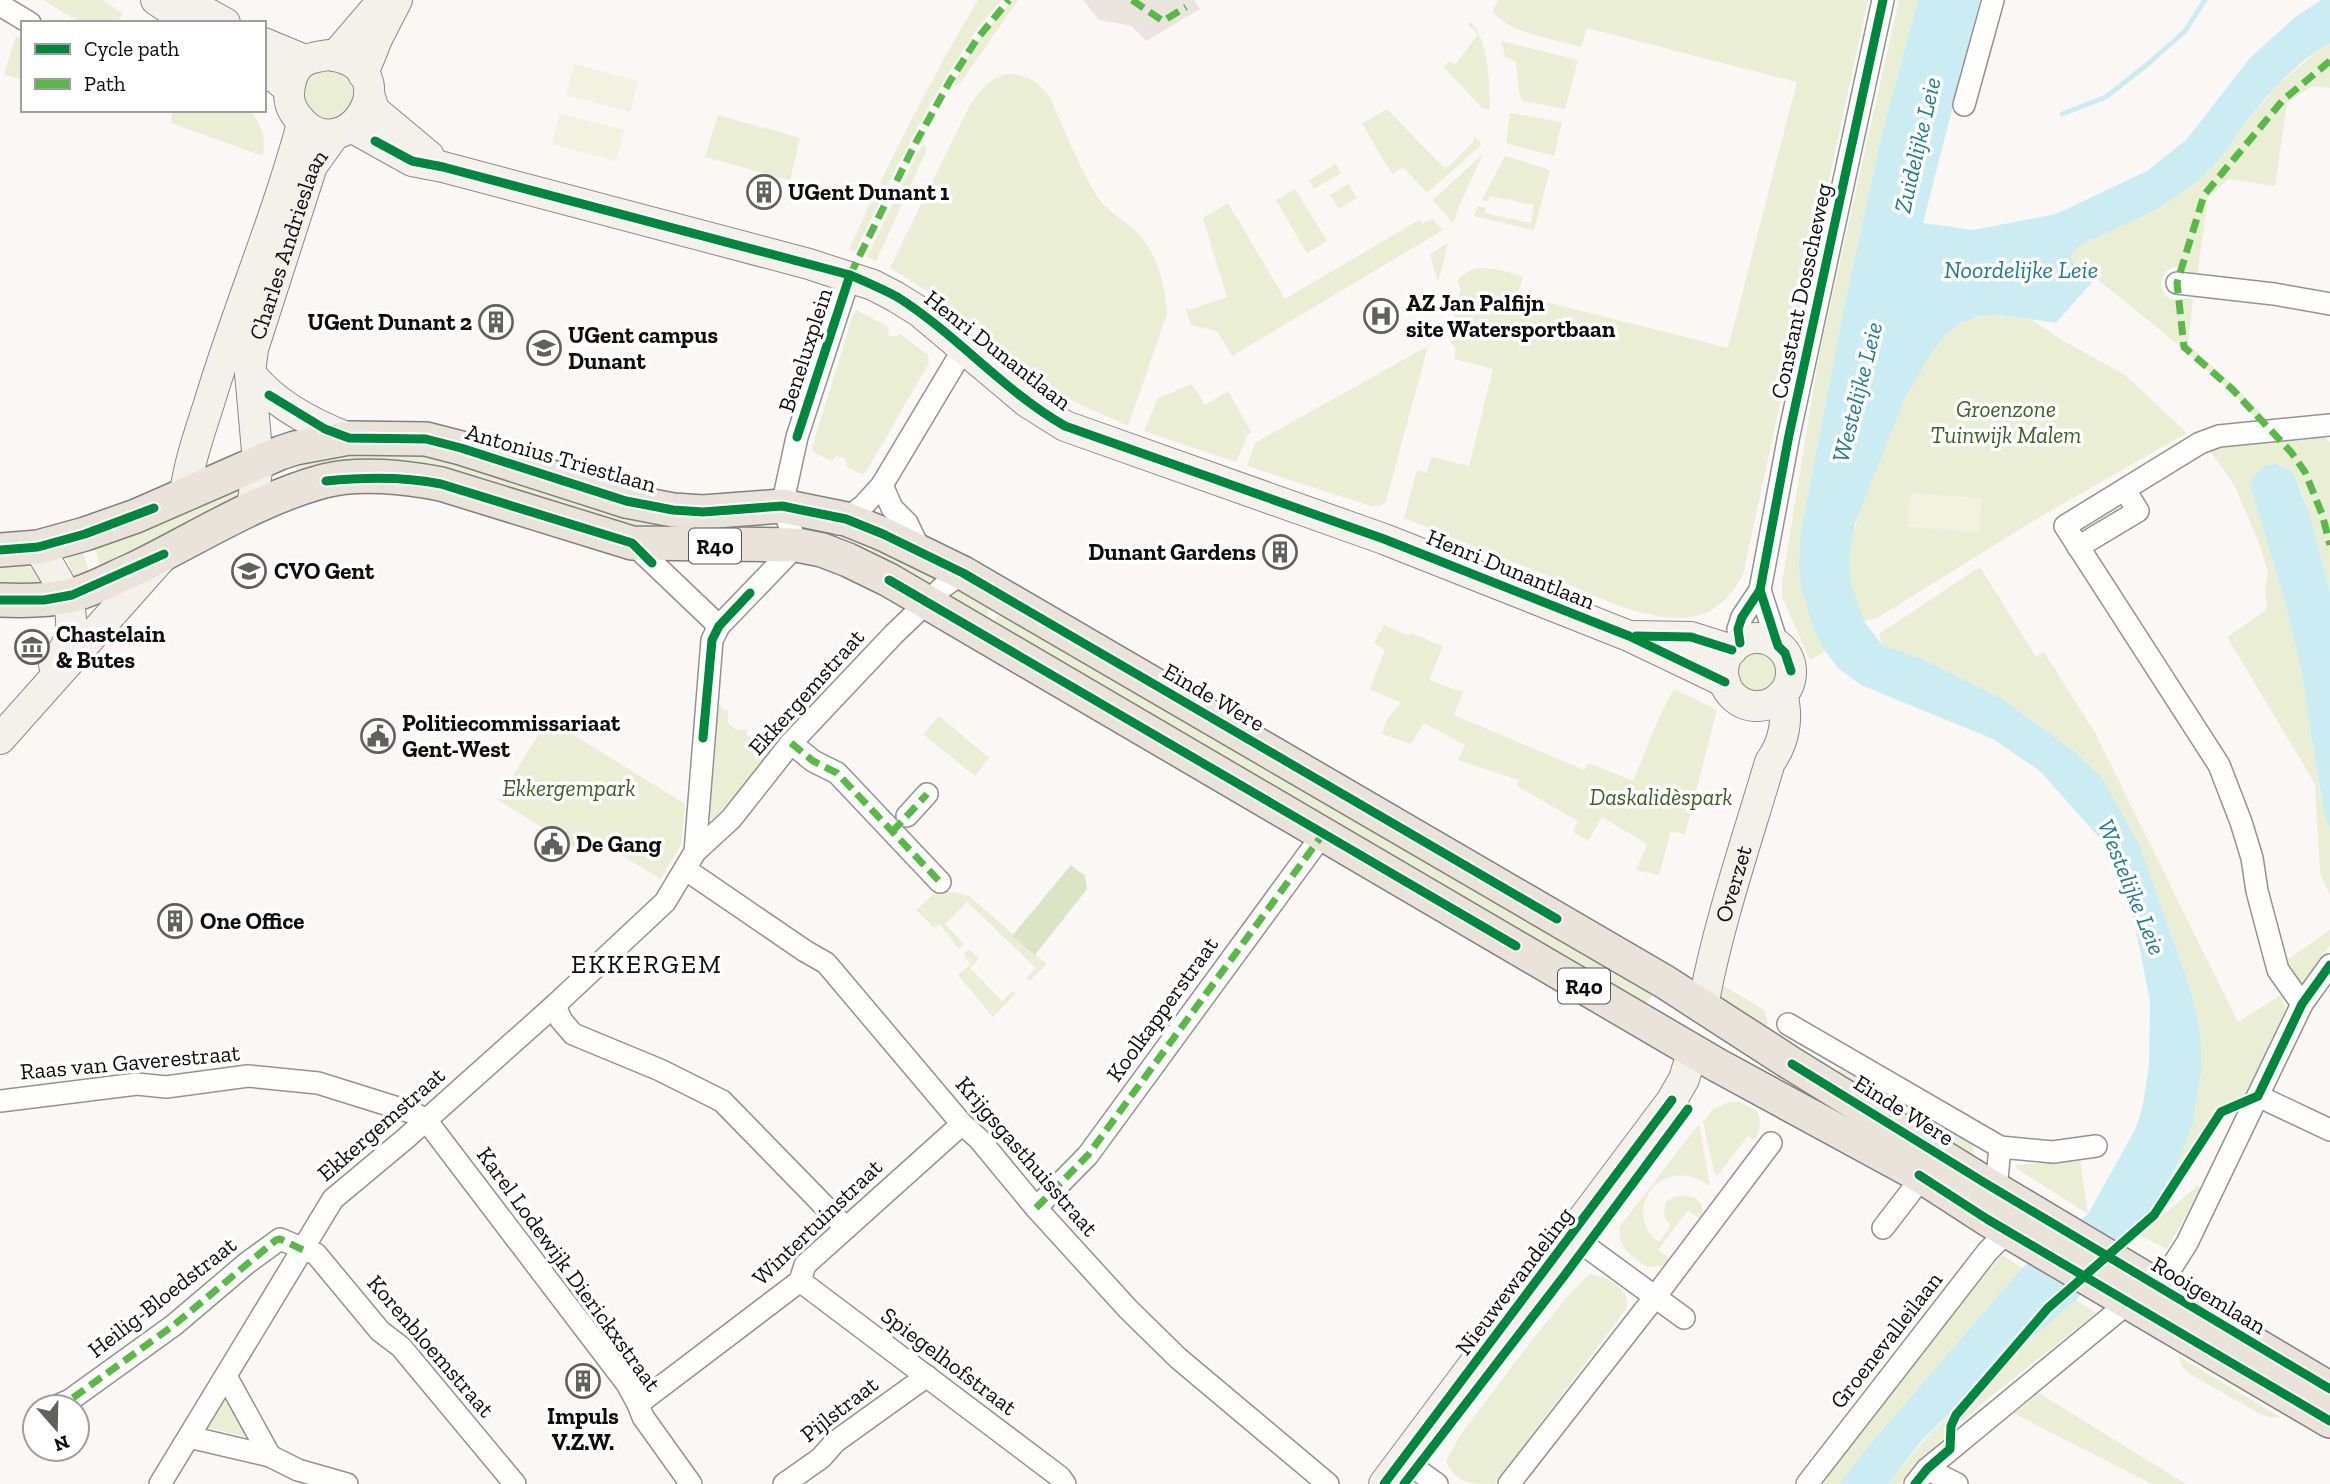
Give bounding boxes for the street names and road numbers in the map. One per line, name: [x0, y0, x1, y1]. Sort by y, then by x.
street label: Charles Andrieslaan: [243, 144, 334, 343]
street label: Constant Dosscheweg: [1764, 180, 1838, 401]
street label: Beneluxplein: [772, 284, 838, 416]
street label: Henri Dunantlaan: [919, 284, 1077, 416]
street label: Antonius Triestlaan: [463, 417, 659, 499]
street label: Henri Dunantlaan: [1423, 523, 1599, 615]
road number: R40: [689, 528, 741, 564]
street label: Ekkergemstraat: [742, 623, 870, 761]
street label: Einde Were: [1158, 657, 1270, 737]
street label: Overzet: [1709, 842, 1758, 925]
street label: Koolkapperstraat: [1100, 931, 1224, 1087]
road number: R40: [1558, 968, 1610, 1004]
street label: Raas van Gaverestraat: [19, 1038, 242, 1086]
street label: Ekkergemstraat: [312, 1061, 451, 1187]
street label: Einde Were: [1849, 1068, 1959, 1152]
street label: Krijgsgasthuisstraat: [950, 1070, 1104, 1242]
street label: Karel Lodewijk Dierickxstraat: [471, 1141, 667, 1397]
street label: Wintertuinstraat: [746, 1153, 888, 1291]
street label: Nieuwewandeling: [1449, 1201, 1579, 1361]
street label: Heilig-Bloedstraat: [82, 1230, 242, 1364]
street label: Rooigemlaan: [2147, 1250, 2271, 1340]
street label: Groenevalleilaan: [1824, 1266, 1948, 1414]
street label: Korenbloemstraat: [362, 1269, 501, 1423]
street label: Spiegelhofstraat: [876, 1301, 1023, 1421]
street label: Pijlstraat: [795, 1370, 884, 1448]

